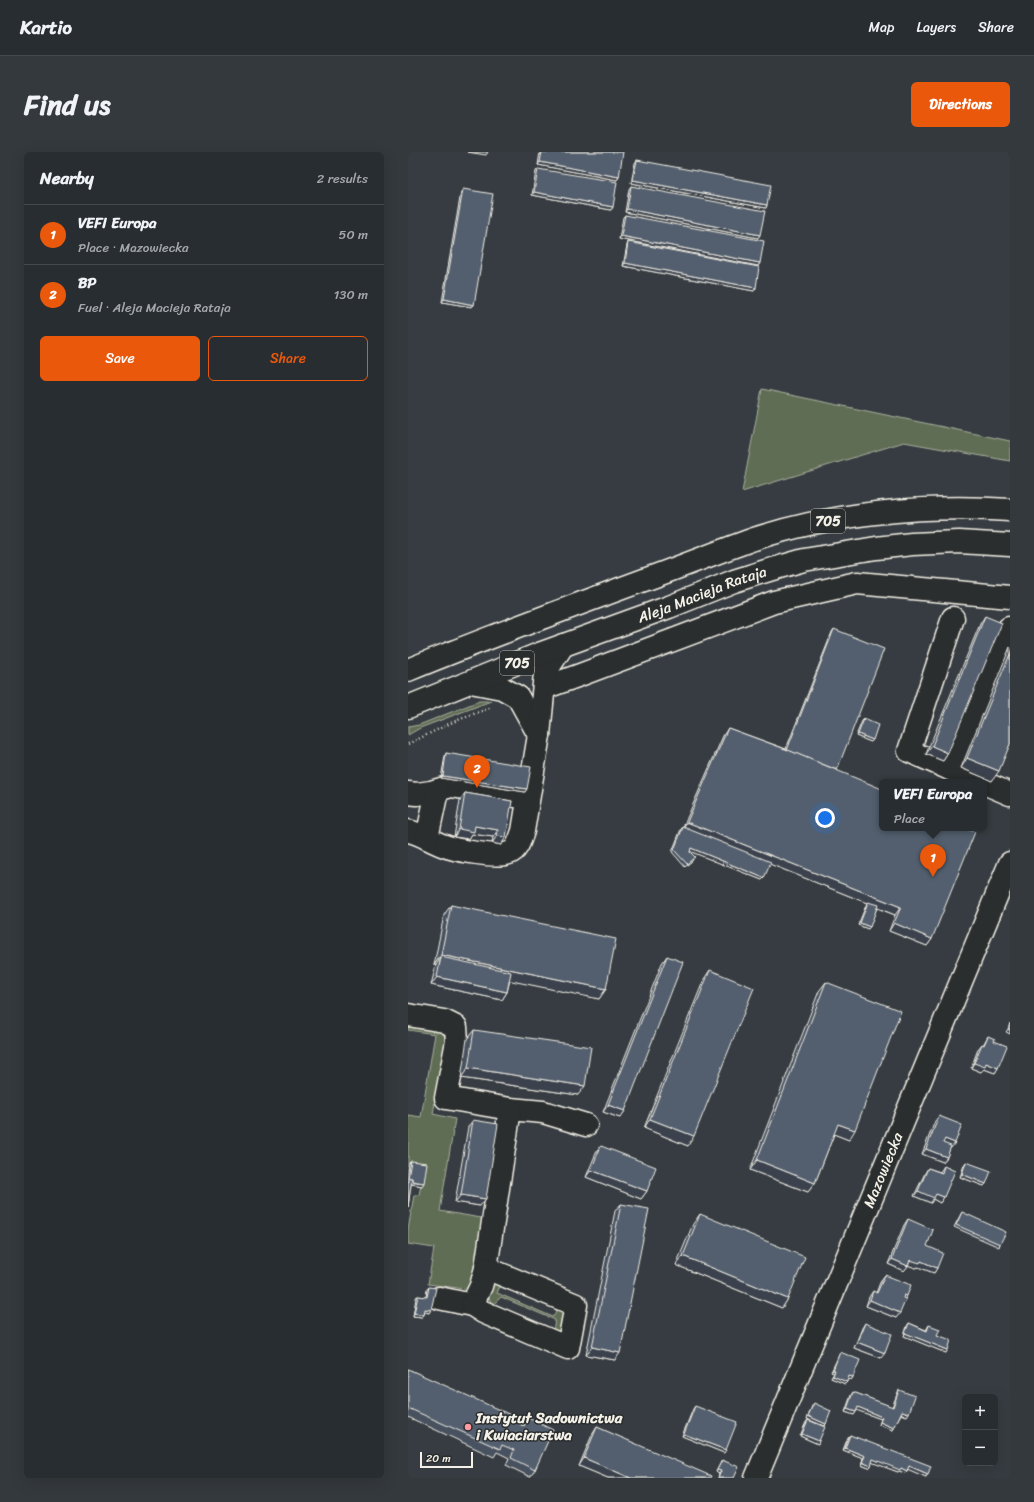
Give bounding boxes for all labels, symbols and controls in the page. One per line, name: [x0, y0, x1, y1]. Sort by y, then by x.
text: Kartio: [20, 11, 72, 44]
text: Map: [869, 15, 894, 40]
text: Layers: [916, 15, 956, 40]
text: Share: [978, 15, 1014, 40]
text: Find us: [24, 80, 111, 129]
button: Directions: [911, 82, 1010, 127]
text: Nearby: [40, 163, 94, 193]
text: 2 results: [317, 167, 368, 190]
text: VEFI Europa: [78, 210, 156, 236]
text: 1: [50, 223, 56, 246]
text: 50 m: [338, 223, 368, 246]
text: Place · Mazowiecka: [78, 236, 189, 259]
text: BP: [78, 270, 96, 296]
text: 2: [49, 283, 57, 306]
text: 130 m: [334, 283, 368, 306]
text: Fuel · Aleja Macieja Rataja: [78, 296, 231, 319]
button: Save: [40, 336, 200, 381]
button: Share: [208, 336, 368, 381]
road number: 705: [811, 509, 845, 533]
street label: Aleja Macieja Rataja: [633, 558, 770, 631]
road number: 705: [500, 651, 534, 675]
pin: 2: [464, 755, 490, 788]
popup: [879, 779, 987, 831]
text: VEFI Europa: [894, 781, 972, 807]
text: Place: [894, 807, 925, 830]
your location: [815, 808, 835, 828]
pin: 1: [920, 844, 946, 877]
street label: Mazowiecka: [856, 1128, 911, 1212]
map controls: [962, 1394, 998, 1466]
button: +: [962, 1394, 998, 1430]
place label: Instytut Sadownictwa i Kwiaciarstwa: [475, 1405, 623, 1448]
marker: Instytut Sadownictwa i Kwiaciarstwa: [463, 1422, 473, 1432]
button: −: [962, 1430, 998, 1466]
text: 20 m: [426, 1449, 451, 1468]
scale bar: [420, 1450, 473, 1469]

